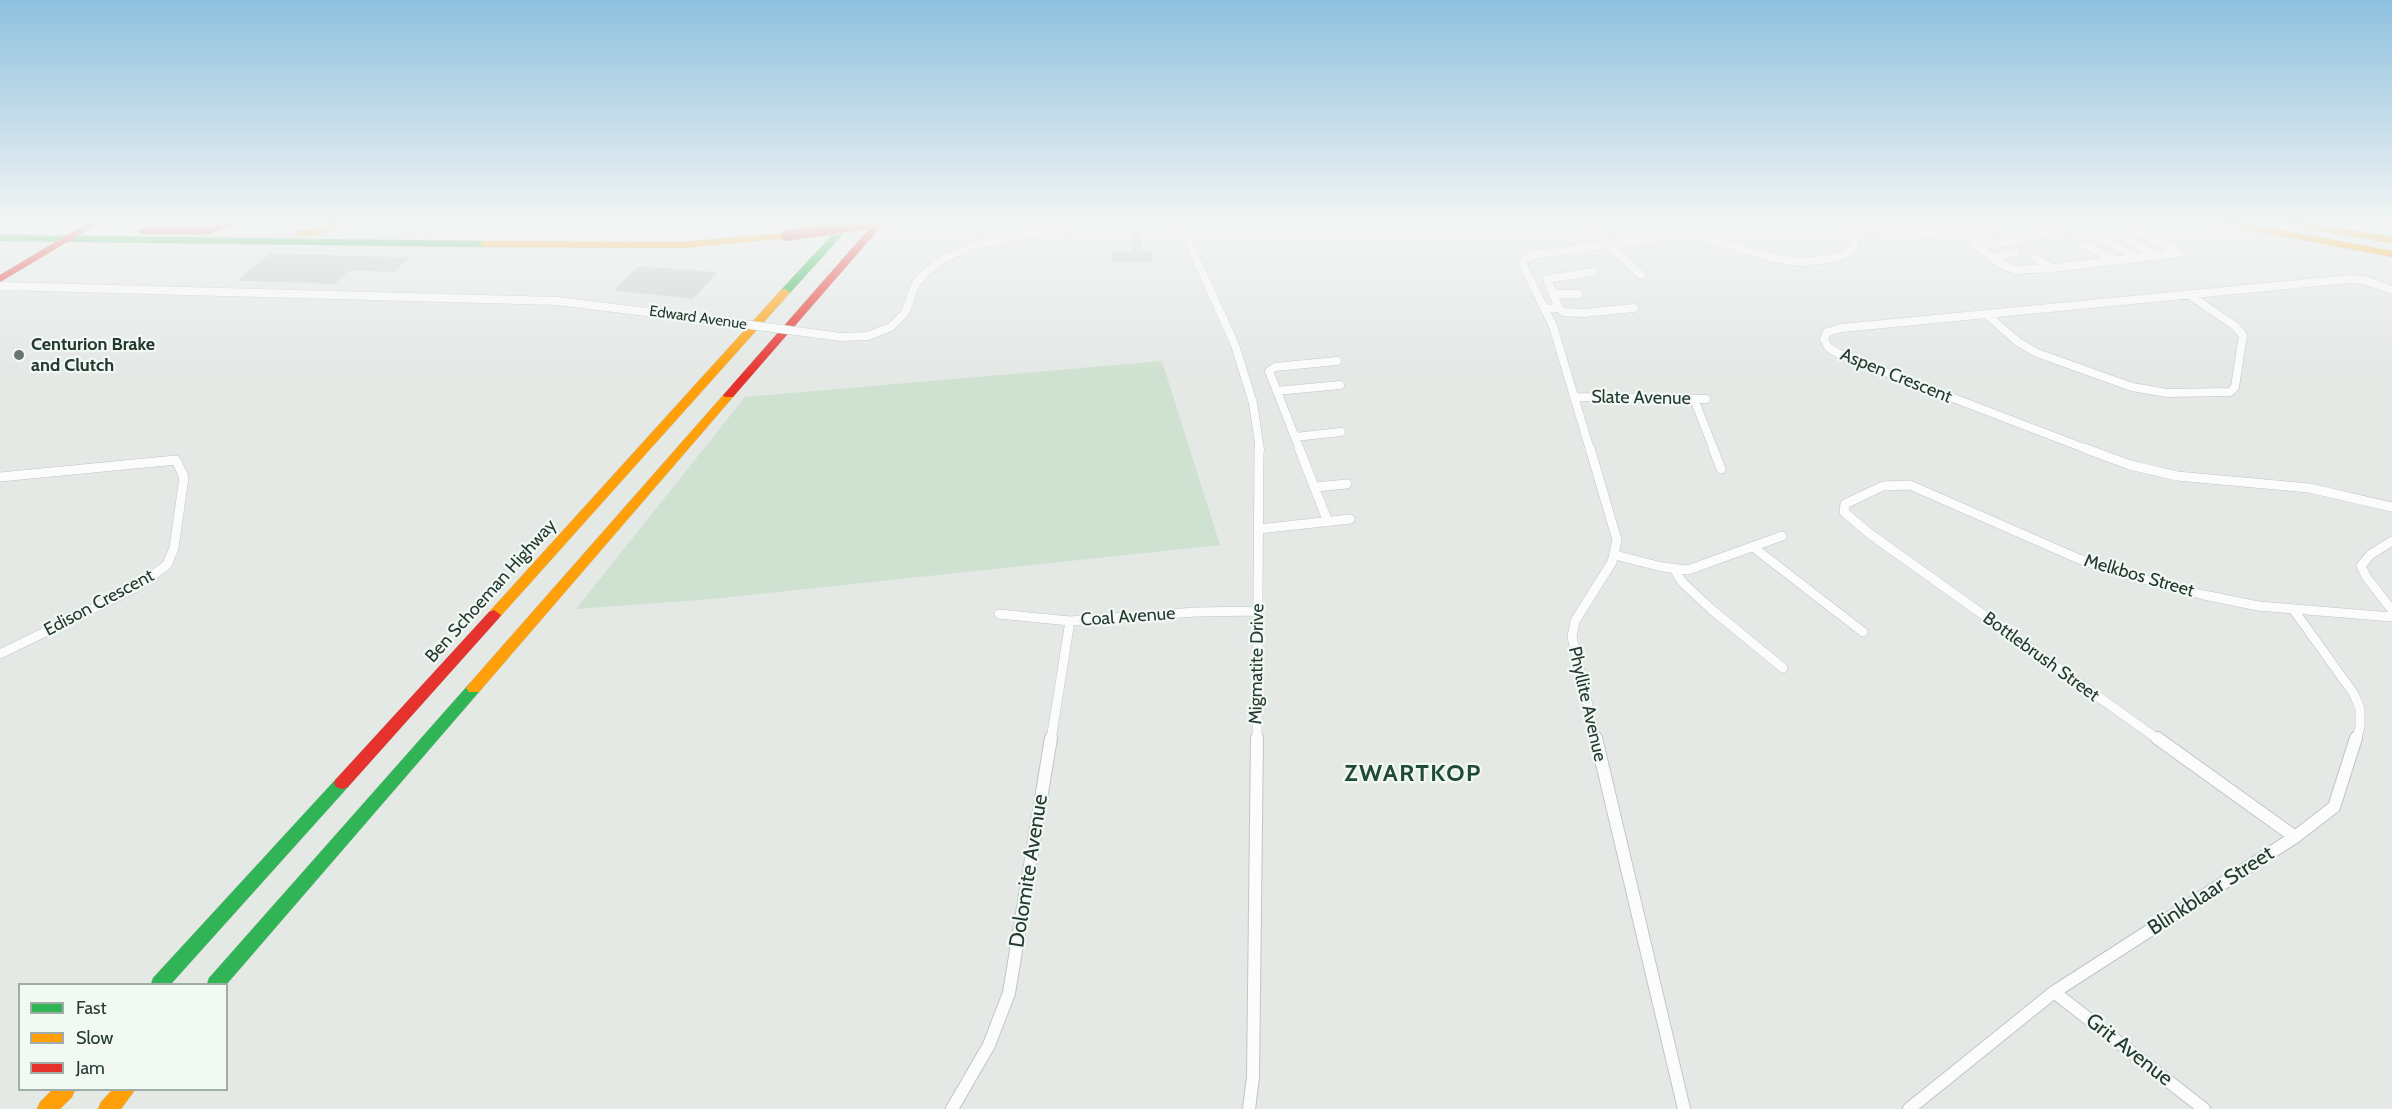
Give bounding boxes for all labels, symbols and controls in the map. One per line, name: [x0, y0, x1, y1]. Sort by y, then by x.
street label: Edward Avenue: [648, 302, 748, 334]
place label: Centurion Brake and Clutch: [31, 334, 155, 376]
street label: Aspen Crescent: [1837, 344, 1955, 408]
marker: Centurion Brake and Clutch: [12, 348, 26, 362]
street label: Slate Avenue: [1591, 386, 1691, 410]
street label: Ben Schoeman Highway: [421, 515, 561, 667]
street label: Melkbos Street: [2081, 550, 2197, 602]
street label: Edison Crescent: [40, 565, 158, 641]
street label: Coal Avenue: [1080, 603, 1176, 631]
street label: Migmatite Drive: [1245, 603, 1269, 725]
street label: Bottlebrush Street: [1979, 608, 2103, 706]
street label: Phyllite Avenue: [1563, 644, 1611, 764]
district label: ZWARTKOP: [1344, 760, 1482, 788]
street label: Dolomite Avenue: [1004, 792, 1054, 950]
street label: Blinkblaar Street: [2143, 841, 2279, 941]
legend: [18, 983, 228, 1091]
text: Fast: [76, 997, 107, 1019]
street label: Grit Avenue: [2080, 1008, 2178, 1092]
text: Slow: [76, 1027, 113, 1049]
text: Jam: [76, 1057, 105, 1079]

